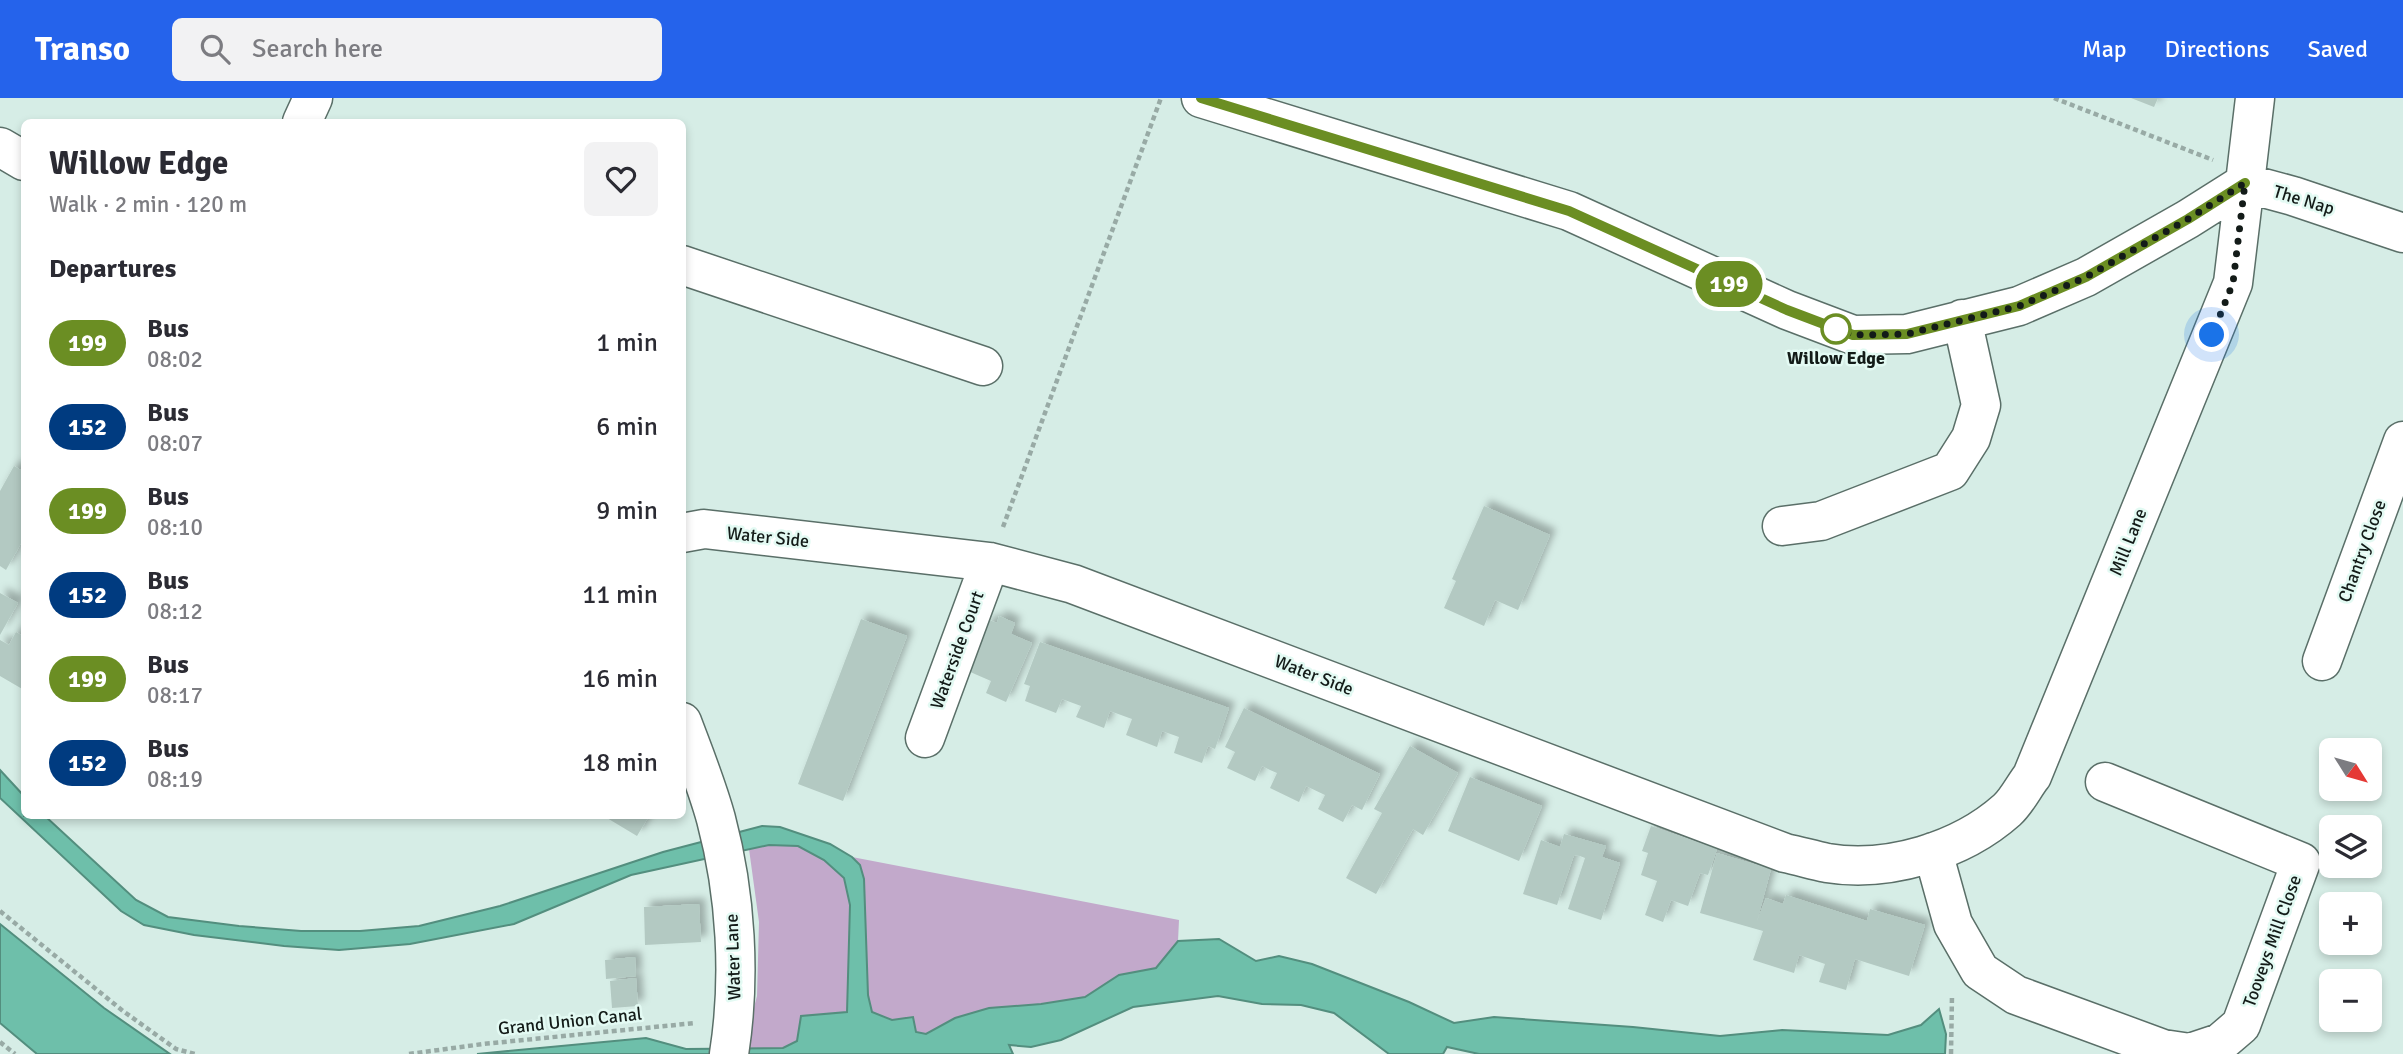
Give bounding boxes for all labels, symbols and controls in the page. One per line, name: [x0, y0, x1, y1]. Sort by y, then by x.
search box: [172, 18, 662, 81]
text: Transo: [35, 29, 130, 70]
icon: search: [196, 30, 234, 68]
text: Search here: [252, 33, 383, 65]
text: Map: [2082, 34, 2127, 64]
text: Directions: [2165, 34, 2270, 64]
text: Saved: [2308, 34, 2368, 64]
button: heart: [584, 142, 658, 216]
text: Willow Edge: [49, 143, 229, 184]
street label: The Nap: [2271, 180, 2337, 220]
text: Walk · 2 min · 120 m: [49, 190, 247, 219]
text: Departures: [49, 253, 176, 285]
line badge: 199: [1689, 261, 1769, 307]
text: 199: [1710, 269, 1748, 299]
text: Bus: [147, 313, 189, 345]
marker: Willow Edge: [1821, 314, 1851, 344]
your location: [2194, 317, 2229, 352]
text: 1 min: [596, 327, 658, 359]
text: 199: [68, 328, 107, 358]
text: 08:02: [147, 345, 203, 374]
place label: Willow Edge: [1787, 347, 1885, 369]
text: Bus: [147, 397, 189, 429]
text: 6 min: [596, 411, 658, 443]
text: 152: [68, 412, 107, 442]
text: 08:07: [147, 429, 203, 458]
text: Bus: [147, 481, 189, 513]
text: 9 min: [596, 495, 658, 527]
text: 199: [68, 496, 107, 526]
street label: Chantry Close: [2333, 497, 2391, 605]
street label: Mill Lane: [2105, 505, 2151, 579]
text: 08:10: [147, 513, 203, 542]
street label: Water Side: [726, 522, 810, 552]
text: Bus: [147, 565, 189, 597]
text: 11 min: [582, 579, 658, 611]
text: 152: [68, 580, 107, 610]
street label: Waterside Court: [925, 588, 989, 712]
text: 08:12: [147, 597, 203, 626]
text: Bus: [147, 649, 189, 681]
street label: Water Side: [1271, 650, 1357, 700]
text: 16 min: [582, 663, 658, 695]
text: 199: [68, 664, 107, 694]
text: 08:17: [147, 681, 203, 710]
text: Bus: [147, 733, 189, 765]
north arrow: [2319, 738, 2382, 802]
map controls: [2319, 738, 2382, 1032]
text: 18 min: [582, 747, 658, 779]
text: 152: [68, 748, 107, 778]
text: 08:19: [147, 765, 203, 794]
button: layers: [2319, 815, 2382, 878]
street label: Tooveys Mill Close: [2238, 872, 2306, 1010]
button: +: [2319, 892, 2382, 955]
street label: Water Lane: [720, 913, 746, 1001]
button: −: [2319, 969, 2382, 1032]
street label: Grand Union Canal: [497, 1003, 643, 1039]

